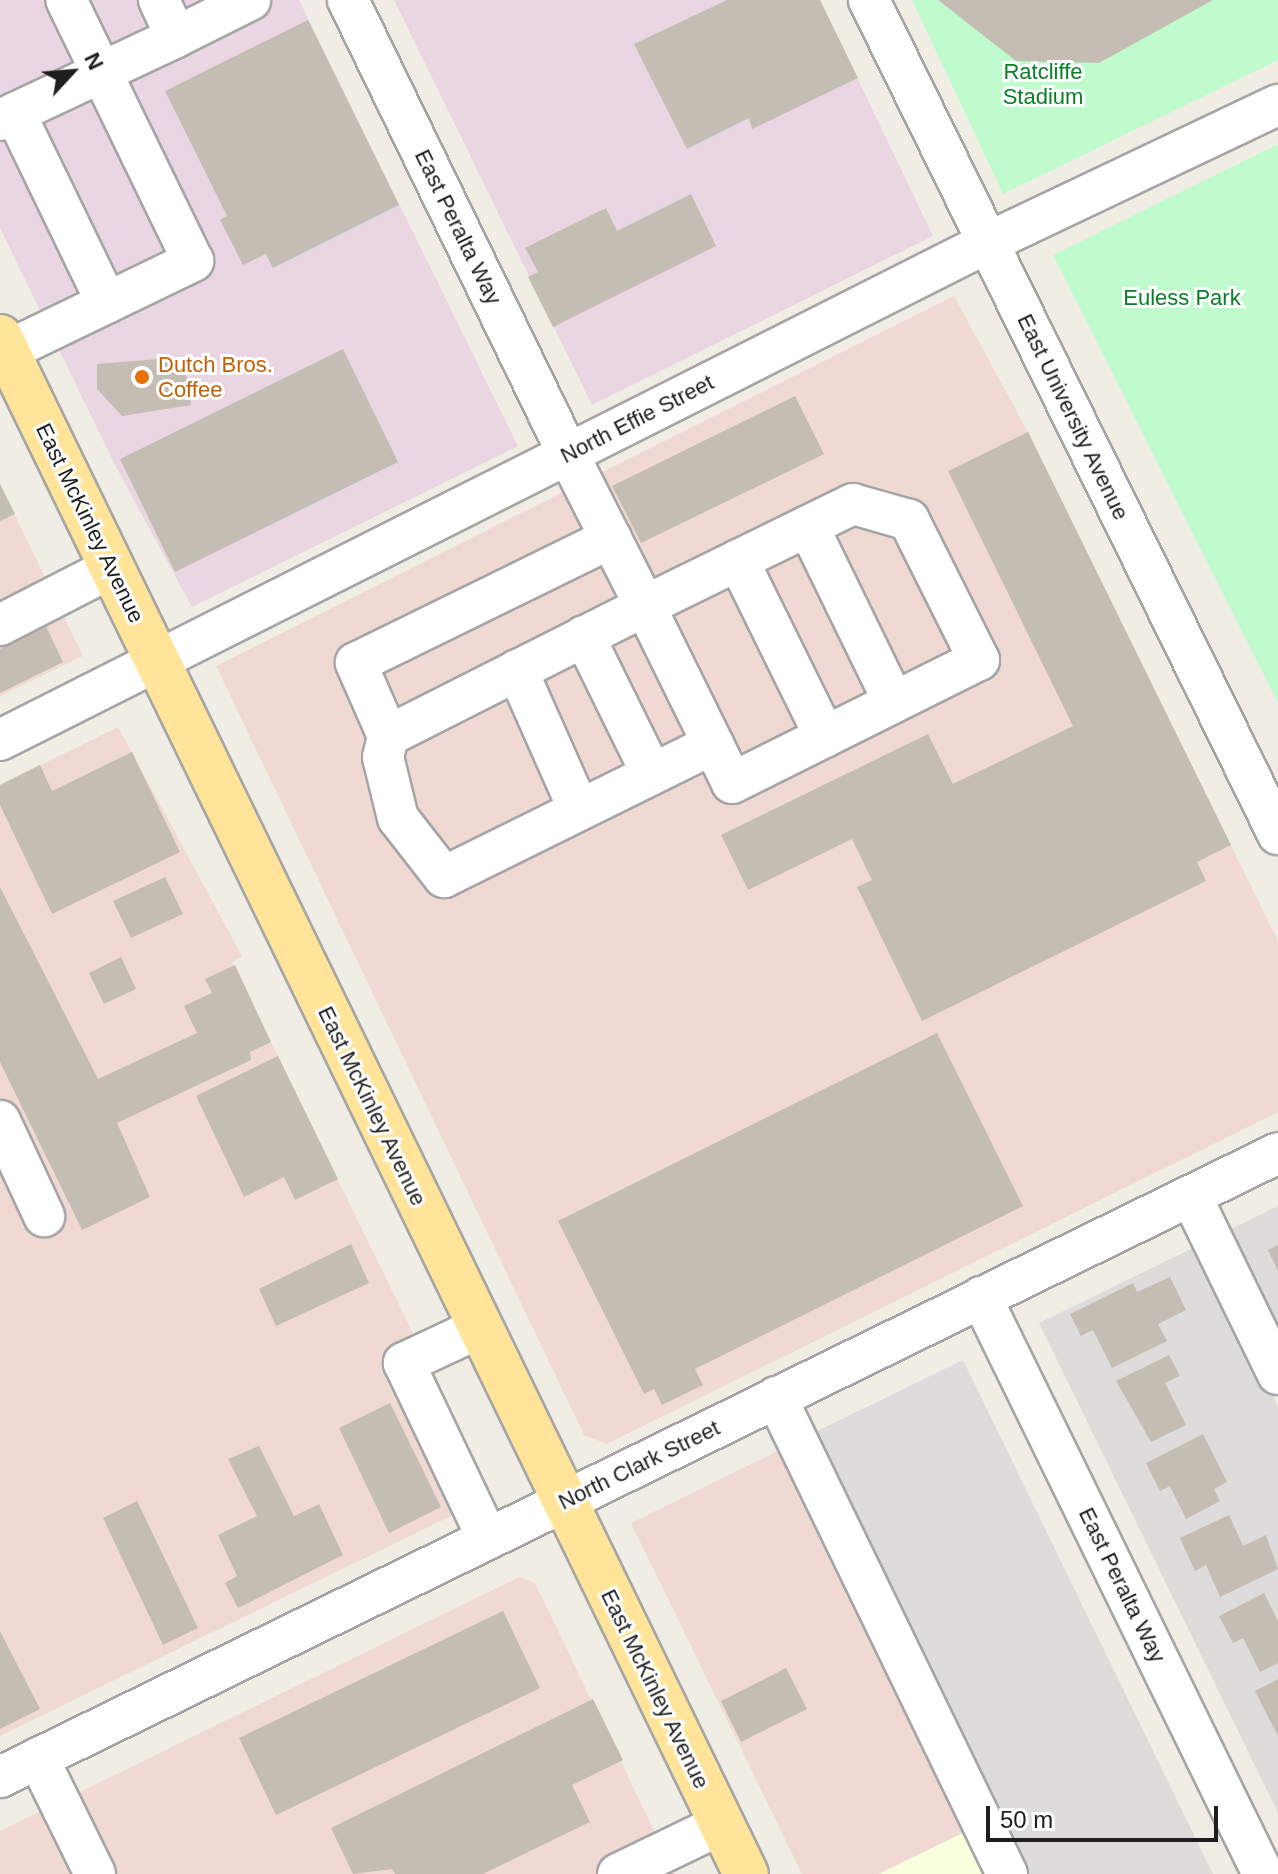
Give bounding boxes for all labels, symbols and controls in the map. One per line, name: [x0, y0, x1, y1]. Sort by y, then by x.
north arrow: [32, 32, 112, 112]
text: N: [79, 49, 109, 74]
park label: Ratcliffe Stadium: [1003, 58, 1083, 110]
street label: East Peralta Way: [409, 145, 507, 309]
park label: Euless Park: [1123, 285, 1241, 311]
street label: East University Avenue: [1011, 309, 1135, 525]
place label: Dutch Bros. Coffee: [158, 351, 273, 402]
marker: Dutch Bros. Coffee: [133, 368, 151, 386]
street label: North Effie Street: [556, 369, 718, 469]
street label: East McKinley Avenue: [30, 418, 150, 628]
street label: East McKinley Avenue: [312, 1001, 432, 1211]
street label: North Clark Street: [554, 1415, 724, 1515]
street label: East Peralta Way: [1073, 1503, 1171, 1667]
street label: East McKinley Avenue: [595, 1584, 715, 1794]
scale bar: [990, 1790, 1222, 1840]
text: 50 m: [1000, 1806, 1053, 1833]

